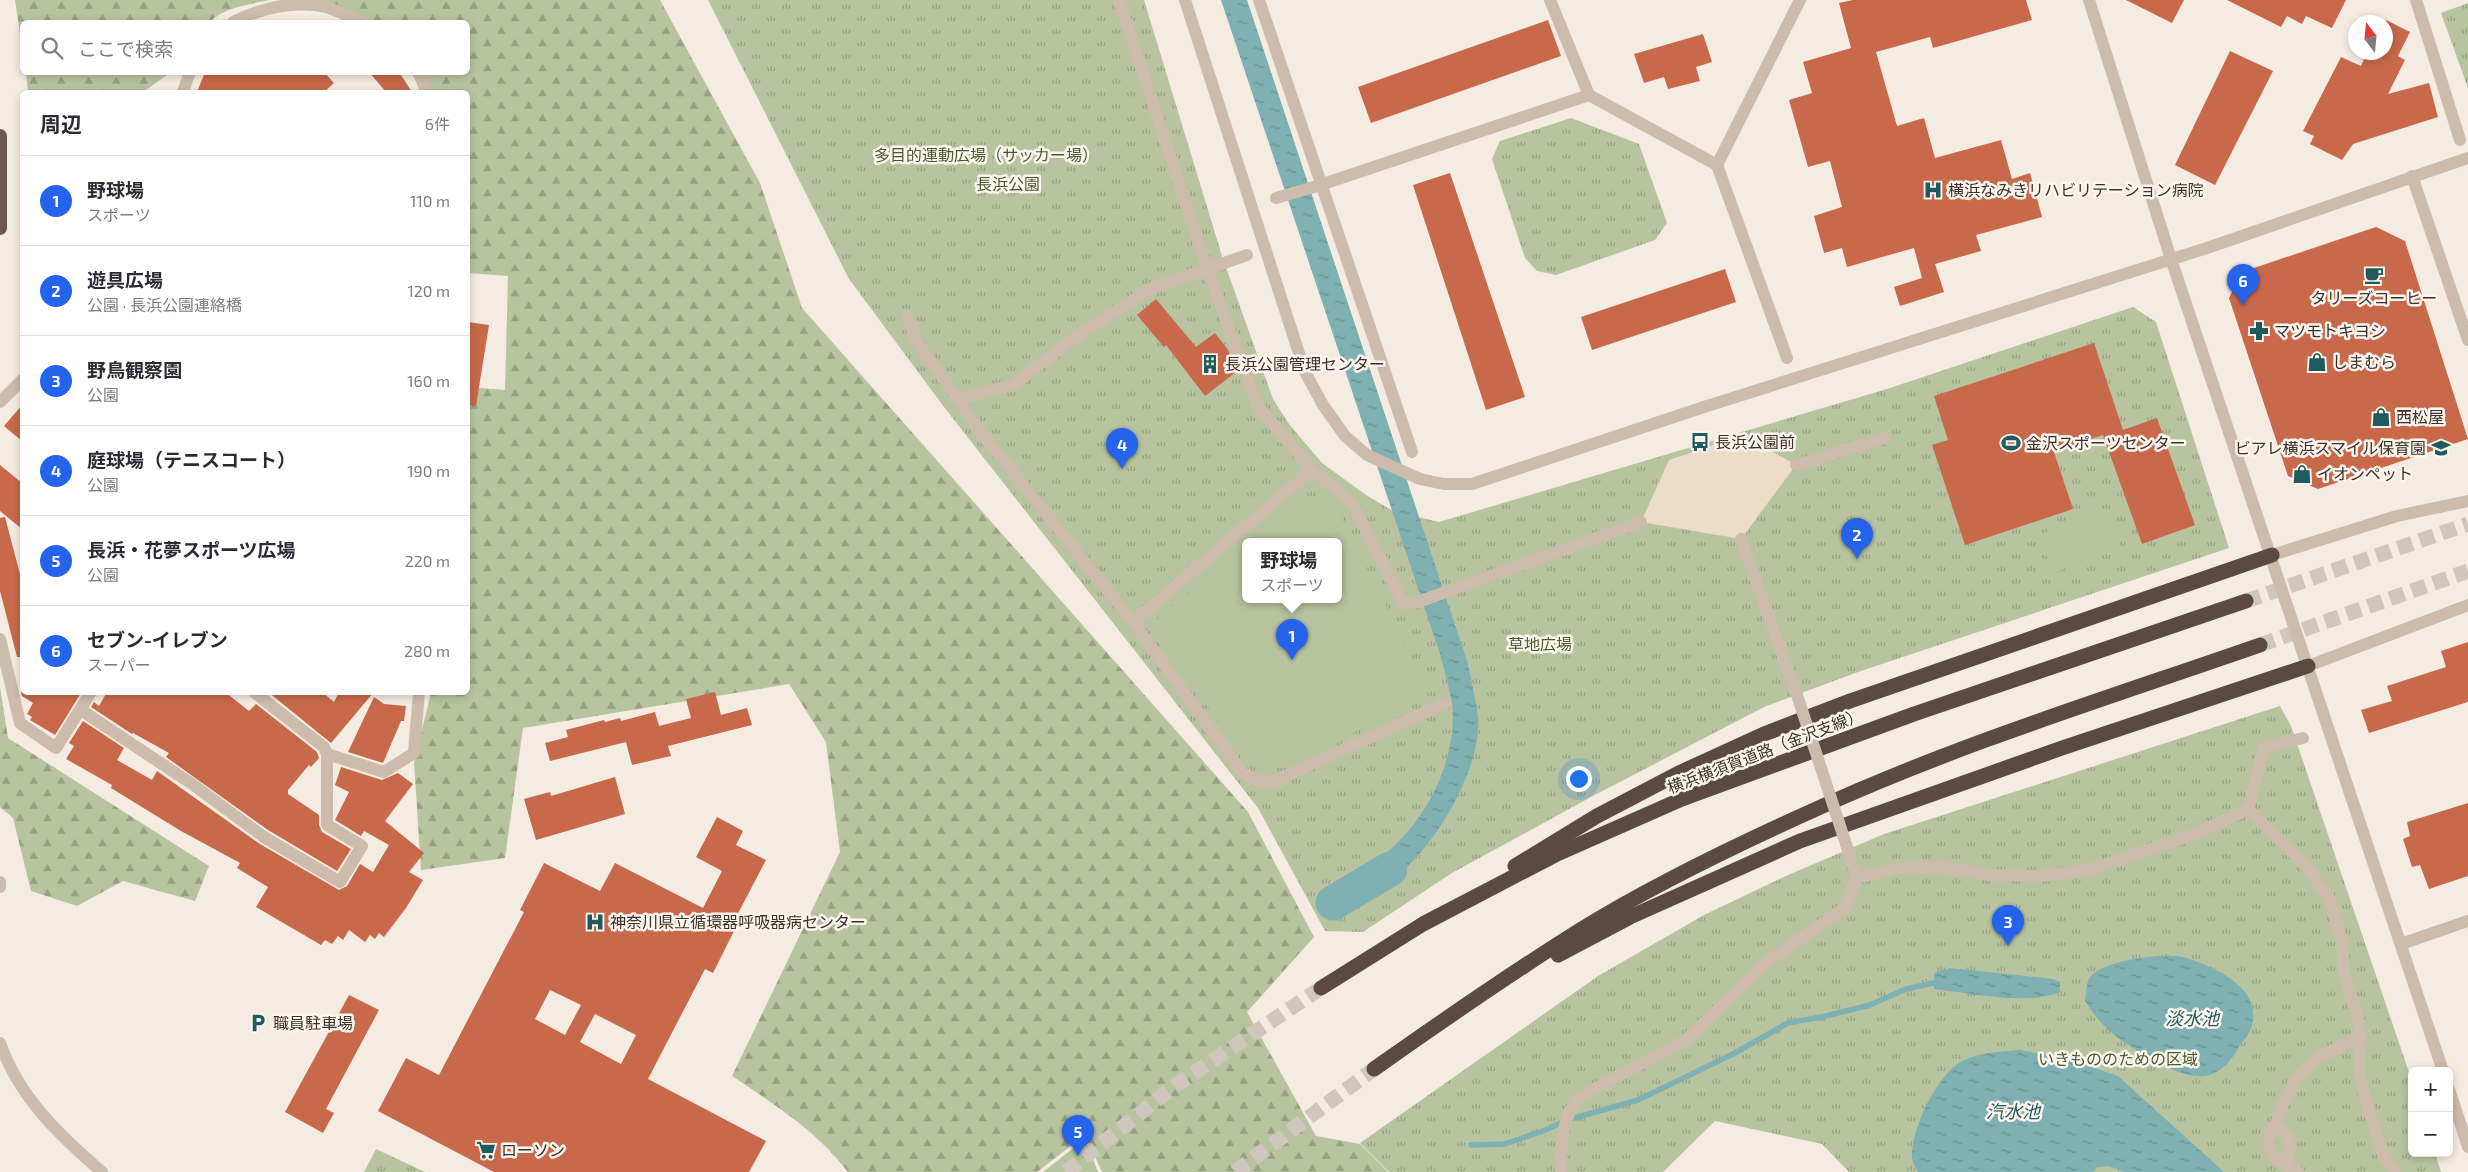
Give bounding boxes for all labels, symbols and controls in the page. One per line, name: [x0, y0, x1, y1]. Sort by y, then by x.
north arrow: [2348, 15, 2393, 60]
search box: [20, 20, 470, 75]
icon: search: [38, 34, 66, 62]
text: ここで検索: [78, 37, 173, 60]
text: 周辺: [40, 111, 82, 136]
text: 6件: [425, 114, 450, 133]
park label: 多目的運動広場（サッカー場）: [874, 145, 1098, 164]
park label: 長浜公園: [976, 174, 1040, 193]
text: 野球場: [87, 178, 144, 201]
hospital icon: 横浜なみきリハビリテーション病院: [1922, 179, 1944, 201]
place label: 横浜なみきリハビリテーション病院: [1948, 180, 2204, 199]
text: 1: [53, 191, 59, 210]
text: 110 m: [410, 191, 450, 210]
text: スポーツ: [87, 205, 151, 224]
pin: 6: [2227, 264, 2259, 305]
cafe icon: タリーズコーヒー: [2363, 264, 2385, 286]
text: 遊具広場: [87, 268, 163, 291]
text: 2: [51, 281, 61, 300]
text: 120 m: [407, 281, 450, 300]
place label: タリーズコーヒー: [2310, 288, 2438, 307]
text: 公園 · 長浜公園連絡橋: [87, 295, 242, 314]
pharmacy icon: マツモトキヨシ: [2248, 320, 2270, 342]
place label: マツモトキヨシ: [2274, 321, 2386, 340]
shop icon: しまむら: [2306, 351, 2328, 373]
place label: しまむら: [2332, 352, 2396, 371]
building icon: 長浜公園管理センター: [1199, 353, 1221, 375]
place label: 長浜公園管理センター: [1225, 354, 1385, 373]
text: 野鳥観察園: [87, 358, 182, 381]
text: 3: [51, 371, 61, 390]
text: 160 m: [407, 371, 450, 390]
text: 公園: [87, 385, 119, 404]
shop icon: 西松屋: [2370, 406, 2392, 428]
place label: 西松屋: [2396, 407, 2444, 426]
pin: 4: [1106, 428, 1138, 469]
bus stop icon: 長浜公園前: [1689, 431, 1711, 453]
place label: 長浜公園前: [1715, 432, 1795, 451]
sports icon: 金沢スポーツセンター: [2000, 432, 2022, 454]
place label: 金沢スポーツセンター: [2026, 433, 2186, 452]
school or university icon: ビアレ横浜スマイル保育園: [2430, 437, 2452, 459]
place label: ビアレ横浜スマイル保育園: [2234, 438, 2426, 457]
text: 庭球場（テニスコート）: [87, 448, 296, 471]
text: 4: [51, 461, 61, 480]
text: 190 m: [407, 461, 450, 480]
shop icon: イオンペット: [2291, 463, 2313, 485]
place label: イオンペット: [2317, 464, 2413, 483]
text: 公園: [87, 475, 119, 494]
pin: 2: [1841, 518, 1873, 559]
text: 長浜・花夢スポーツ広場: [87, 538, 296, 561]
popup: [1242, 538, 1342, 603]
text: 野球場: [1260, 548, 1317, 571]
text: 5: [52, 551, 60, 570]
text: 220 m: [405, 551, 450, 570]
text: 公園: [87, 565, 119, 584]
text: スポーツ: [1260, 575, 1324, 594]
pin: 1: [1276, 619, 1308, 660]
text: セブン-イレブン: [87, 628, 228, 651]
park label: 草地広場: [1508, 634, 1572, 653]
text: 6: [51, 641, 61, 660]
text: 280 m: [404, 641, 450, 660]
text: スーパー: [87, 655, 151, 674]
street label: 横浜横須賀道路（金沢支線）: [1664, 704, 1865, 797]
your location: [1566, 766, 1592, 792]
pin: 3: [1992, 905, 2024, 946]
hospital icon: 神奈川県立循環器呼吸器病センター: [584, 911, 606, 933]
place label: 神奈川県立循環器呼吸器病センター: [610, 912, 866, 931]
water label: 淡水池: [2165, 1007, 2221, 1029]
parking icon: 職員駐車場: [247, 1012, 269, 1034]
place label: 職員駐車場: [273, 1013, 353, 1032]
park label: いきもののための区域: [2038, 1049, 2198, 1068]
map controls: [2408, 1067, 2453, 1157]
button: +: [2408, 1067, 2453, 1112]
water label: 汽水池: [1986, 1100, 2042, 1122]
button: −: [2408, 1112, 2453, 1157]
pin: 5: [1062, 1115, 1094, 1156]
supermarket icon: ローソン: [475, 1139, 497, 1161]
place label: ローソン: [501, 1140, 565, 1159]

